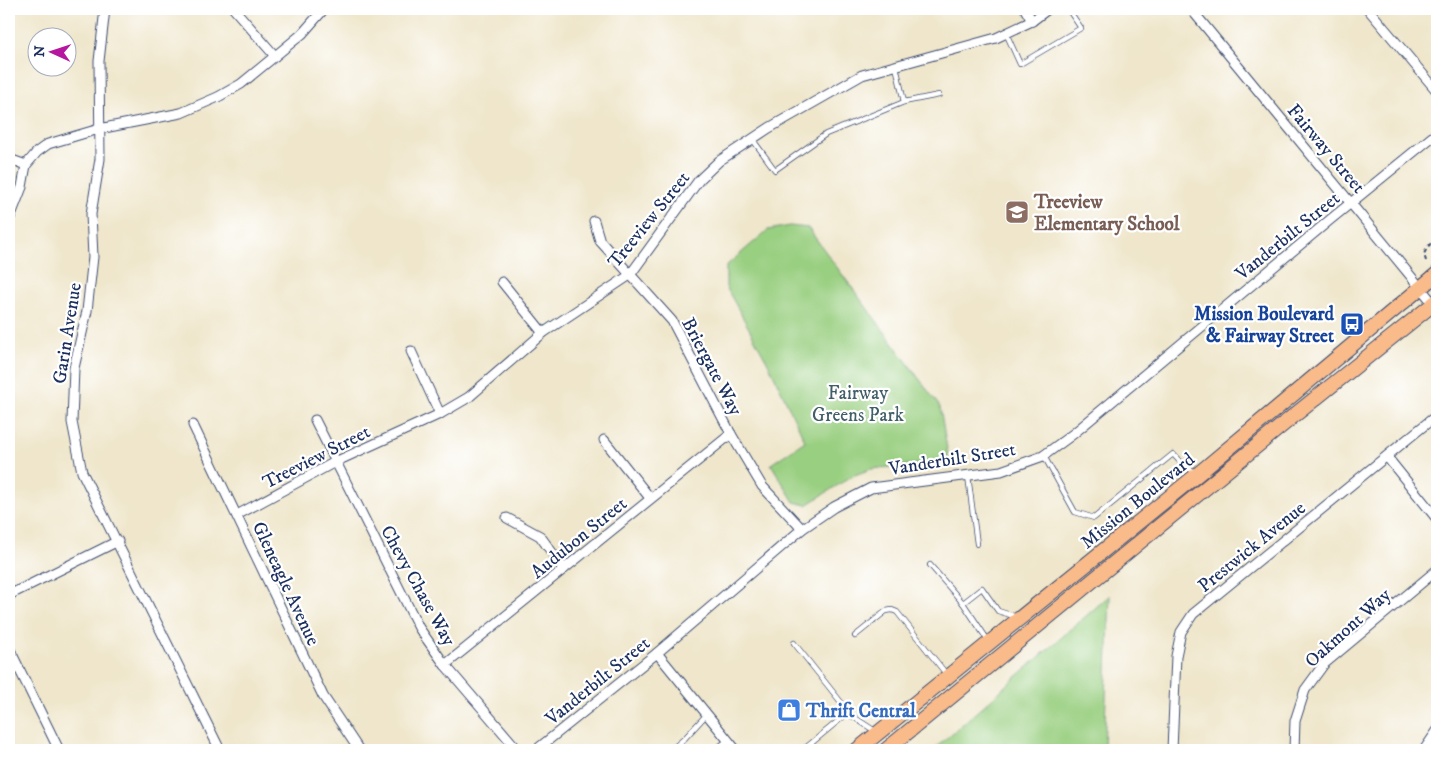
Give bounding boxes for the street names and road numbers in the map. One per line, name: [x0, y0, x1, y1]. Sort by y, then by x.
street label: Fairway Street: [1282, 100, 1370, 198]
street label: Treeview Street: [603, 167, 695, 273]
street label: Vanderbilt Street: [1230, 187, 1345, 286]
street label: Garin Avenue: [48, 281, 87, 385]
street label: Briergate Way: [676, 314, 748, 420]
street label: Treeview Street: [259, 420, 374, 494]
street label: Vanderbilt Street: [886, 438, 1017, 481]
street label: Mission Boulevard: [1076, 448, 1200, 554]
street label: Audubon Street: [526, 492, 632, 584]
street label: Prestwick Avenue: [1193, 497, 1311, 598]
street label: Gleneagle Avenue: [247, 518, 324, 649]
street label: Chevy Chase Way: [375, 522, 461, 651]
street label: Oakmont Way: [1300, 583, 1396, 673]
street label: Vanderbilt Street: [540, 632, 655, 731]

